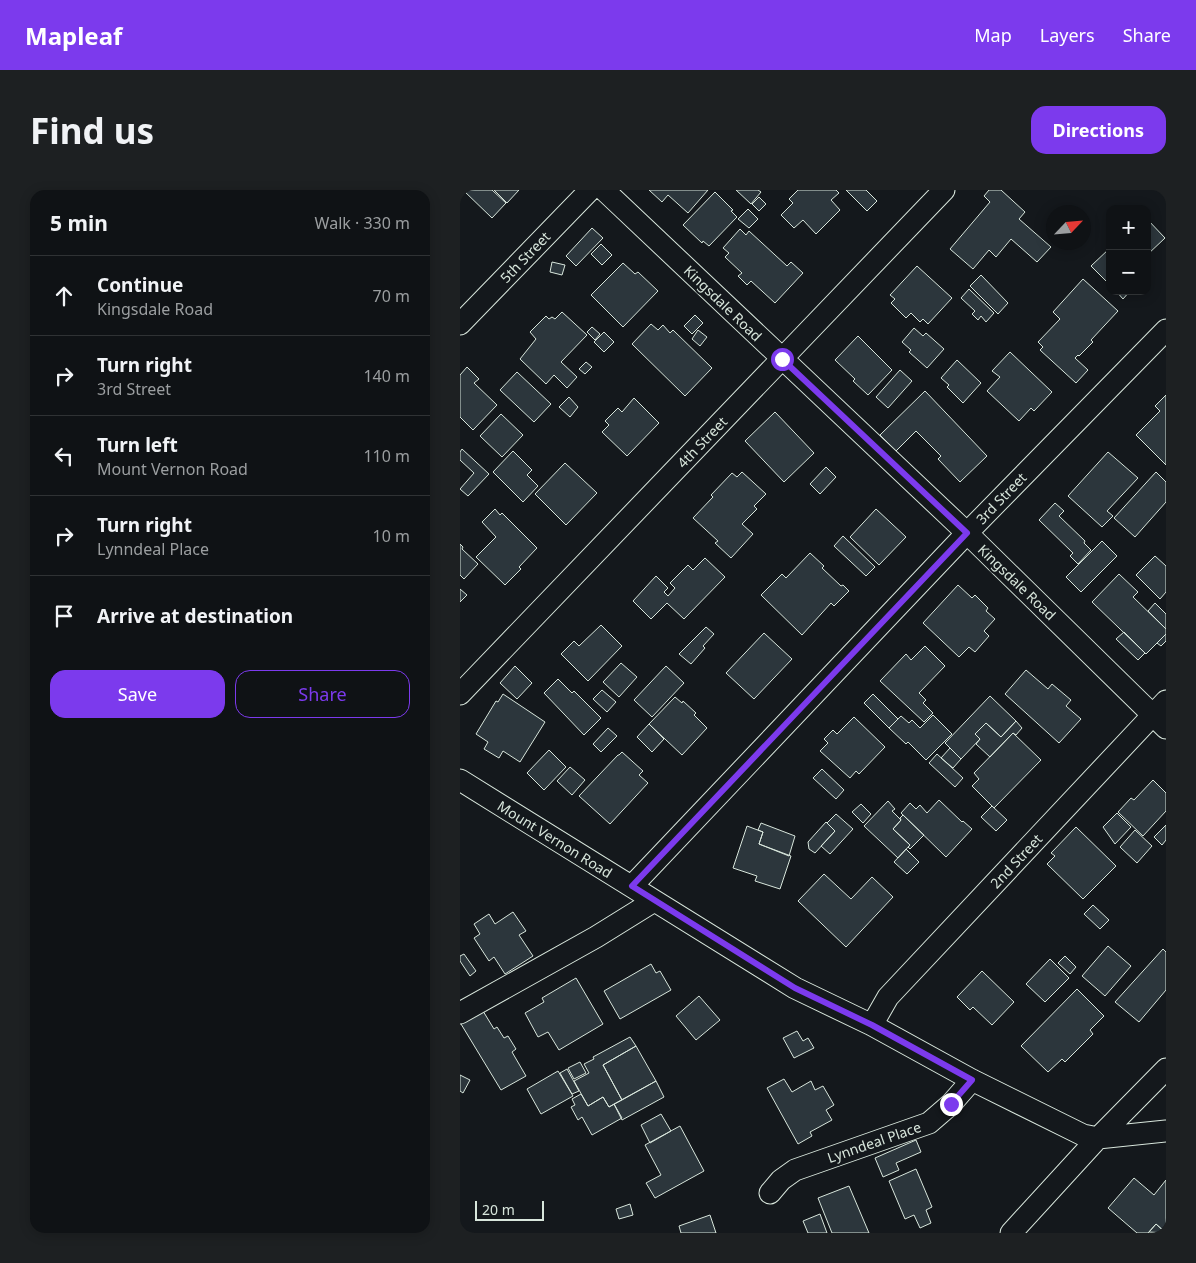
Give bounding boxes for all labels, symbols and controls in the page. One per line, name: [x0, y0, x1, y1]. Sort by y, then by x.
text: Mapleaf: [25, 19, 122, 52]
text: Map: [974, 23, 1012, 47]
text: Layers: [1040, 23, 1095, 47]
text: Share: [1123, 23, 1171, 47]
button: Directions: [1031, 106, 1166, 154]
text: Find us: [30, 107, 154, 154]
north arrow: [1046, 205, 1091, 250]
map controls: [1106, 205, 1151, 295]
button: +: [1106, 205, 1151, 250]
text: 5 min: [50, 209, 108, 237]
text: Walk · 330 m: [315, 212, 410, 234]
street label: 5th Street: [496, 227, 554, 287]
button: −: [1106, 250, 1151, 295]
street label: Kingsdale Road: [680, 261, 766, 345]
text: Continue: [97, 272, 183, 298]
icon: ahead: [50, 282, 78, 310]
text: 70 m: [373, 285, 410, 307]
text: Kingsdale Road: [97, 298, 213, 320]
route start: [771, 348, 794, 371]
text: Turn right: [97, 352, 192, 378]
icon: right: [50, 362, 78, 390]
text: 140 m: [363, 365, 410, 387]
text: 3rd Street: [97, 378, 171, 400]
street label: 4th Street: [673, 412, 731, 472]
text: Turn left: [97, 432, 178, 458]
icon: left: [50, 442, 78, 470]
text: 110 m: [363, 445, 410, 467]
text: Mount Vernon Road: [97, 458, 248, 480]
street label: 3rd Street: [972, 468, 1030, 528]
text: Turn right: [97, 512, 192, 538]
icon: right: [50, 522, 78, 550]
text: 10 m: [373, 525, 410, 547]
text: Lynndeal Place: [97, 538, 209, 560]
street label: Kingsdale Road: [974, 540, 1060, 624]
icon: arrive: [50, 602, 78, 630]
text: Arrive at destination: [97, 603, 293, 629]
button: Save: [50, 670, 225, 718]
button: Share: [235, 670, 410, 718]
street label: Mount Vernon Road: [494, 796, 616, 882]
street label: 2nd Street: [986, 830, 1046, 892]
route end: [940, 1093, 963, 1116]
street label: Lynndeal Place: [825, 1117, 923, 1167]
scale bar: [475, 1198, 544, 1221]
text: 20 m: [482, 1200, 515, 1219]

